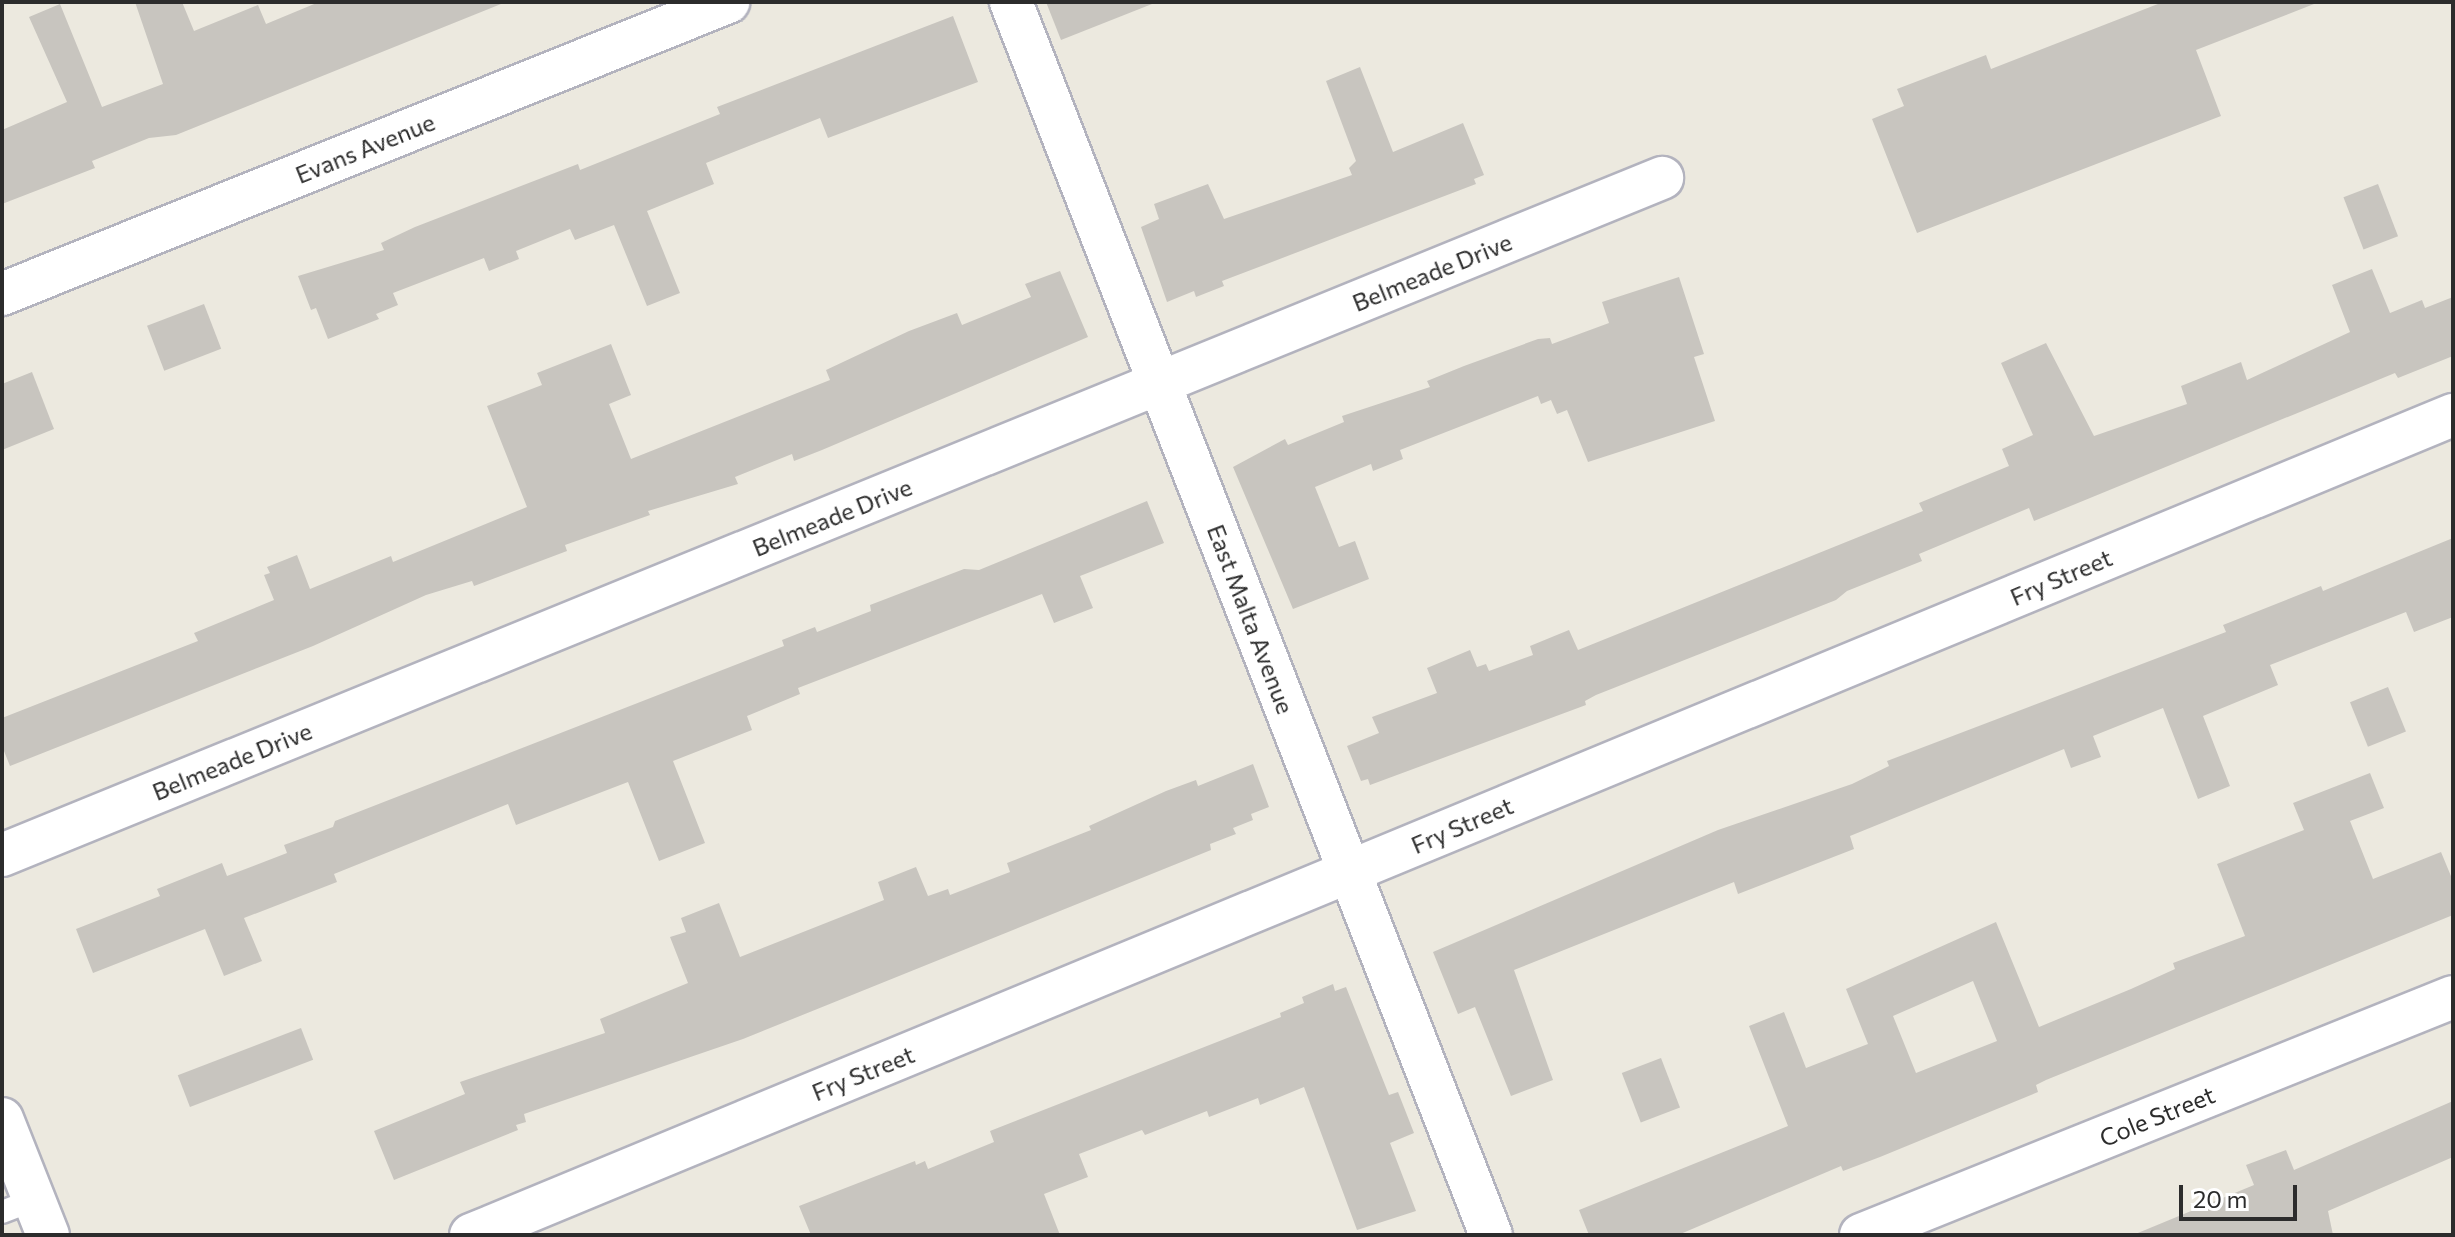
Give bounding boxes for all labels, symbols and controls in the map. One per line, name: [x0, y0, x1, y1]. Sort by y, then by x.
street label: Evans Avenue: [291, 107, 439, 189]
street label: Belmeade Drive: [1348, 227, 1516, 317]
street label: Belmeade Drive: [748, 472, 916, 562]
street label: East Malta Avenue: [1202, 520, 1300, 718]
street label: Fry Street: [2006, 543, 2116, 611]
street label: Belmeade Drive: [148, 716, 316, 806]
street label: Fry Street: [1407, 791, 1517, 859]
street label: Fry Street: [808, 1039, 918, 1107]
street label: Cole Street: [2095, 1080, 2219, 1152]
scale bar: [2183, 1169, 2301, 1219]
text: 20 m: [2193, 1184, 2247, 1213]

